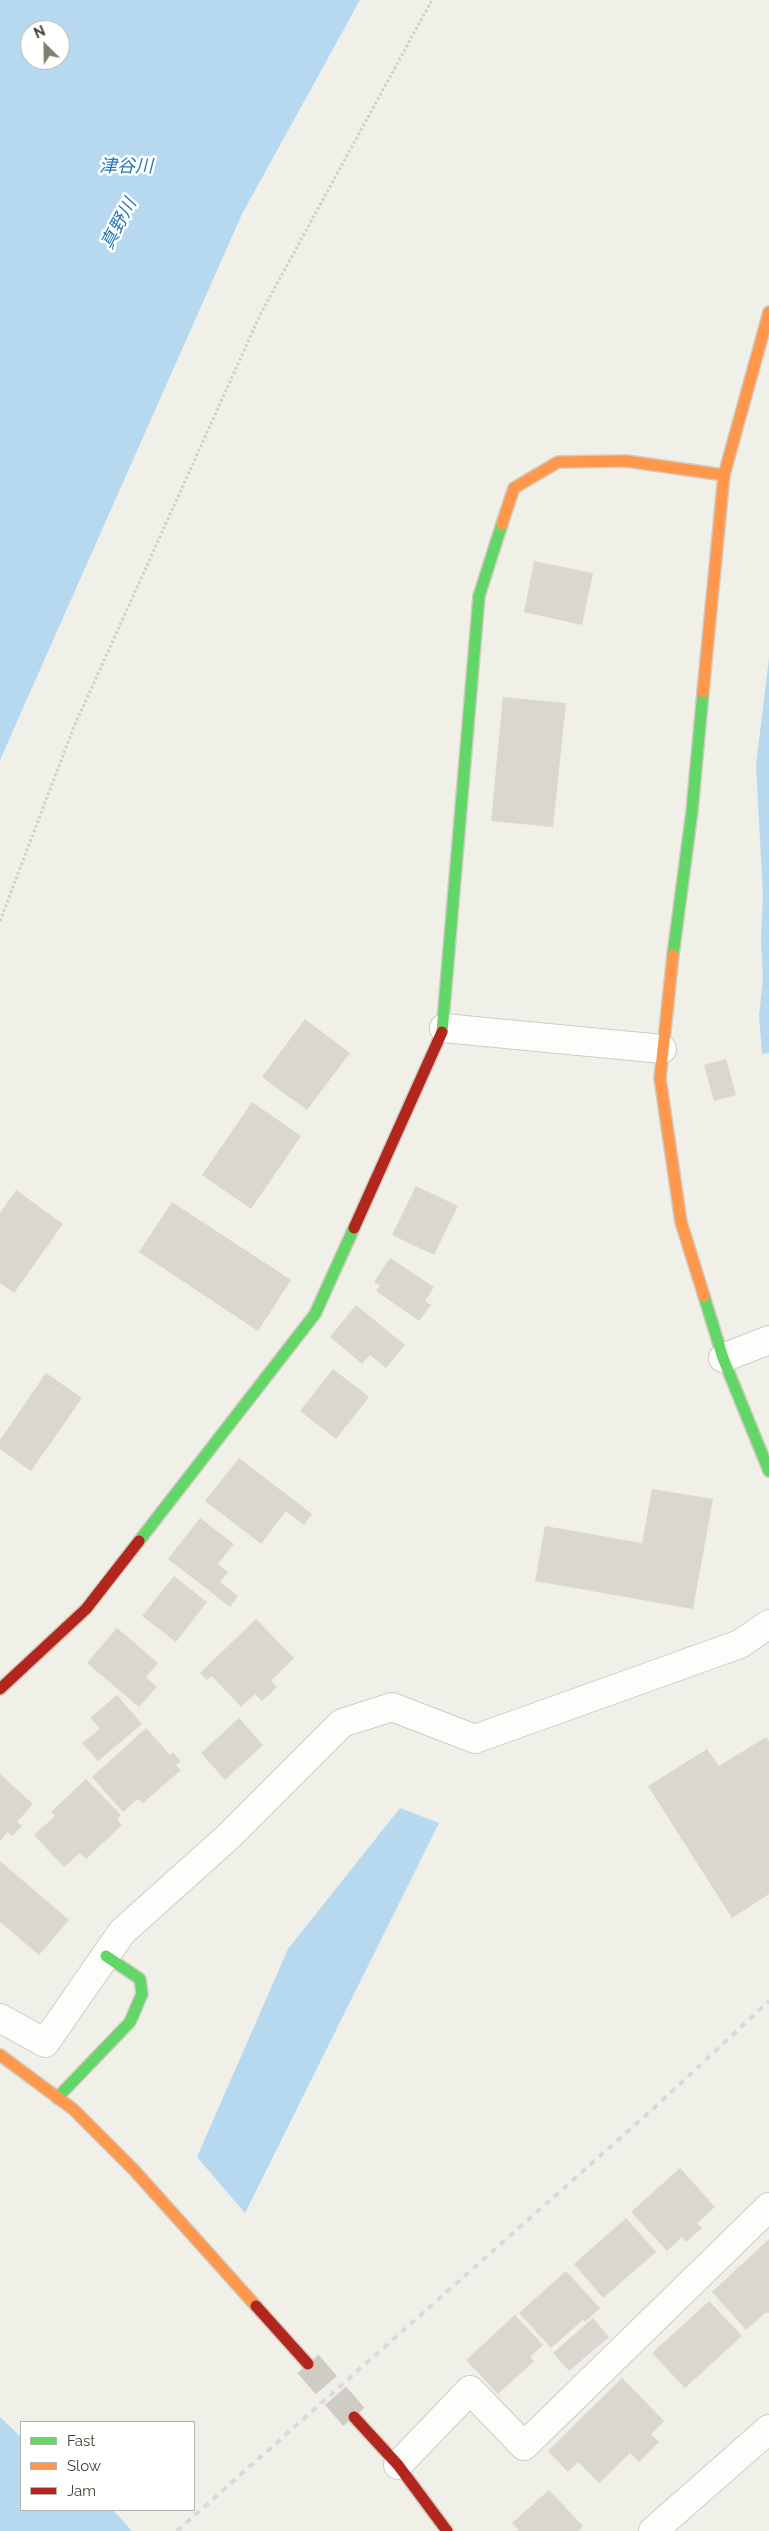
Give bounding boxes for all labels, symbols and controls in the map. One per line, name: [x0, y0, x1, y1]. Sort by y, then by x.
north arrow: [20, 20, 70, 70]
text: N: [31, 23, 48, 42]
water label: 津谷川: [99, 156, 153, 178]
water label: 真野川: [97, 195, 141, 253]
legend: [20, 2421, 195, 2511]
text: Fast: [67, 2432, 95, 2450]
text: Slow: [67, 2457, 101, 2475]
text: Jam: [67, 2482, 96, 2500]

